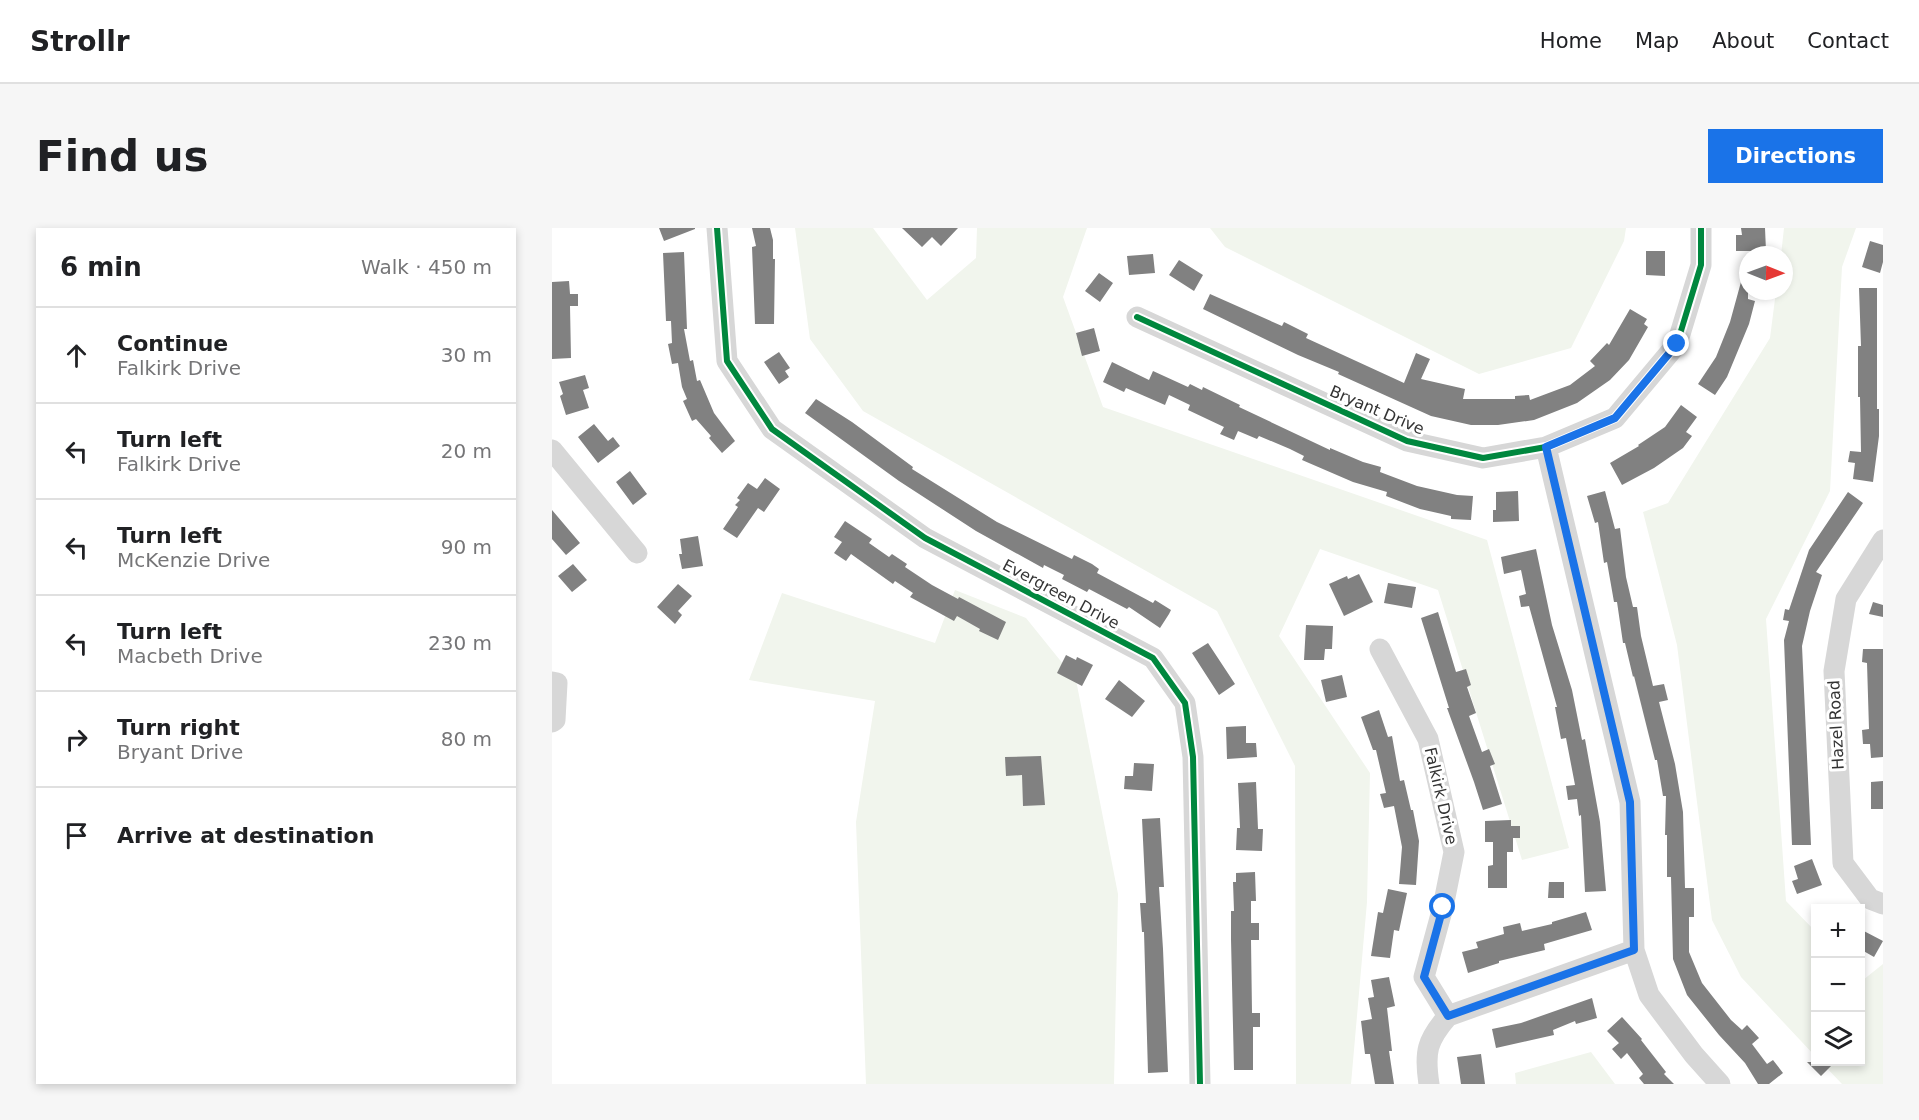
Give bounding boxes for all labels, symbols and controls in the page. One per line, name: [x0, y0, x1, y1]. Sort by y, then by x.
text: Strollr: [30, 25, 130, 58]
text: Home: [1540, 29, 1602, 53]
text: Map: [1635, 29, 1679, 53]
text: About: [1712, 29, 1774, 53]
text: Contact: [1807, 29, 1889, 53]
button: Directions: [1708, 129, 1883, 183]
text: Find us: [36, 132, 209, 181]
north arrow: [1739, 246, 1793, 300]
text: 6 min: [60, 252, 142, 282]
text: Walk · 450 m: [361, 255, 492, 279]
route end: [1663, 330, 1689, 356]
text: Continue: [117, 331, 228, 356]
icon: ahead: [60, 339, 93, 372]
text: 30 m: [441, 343, 492, 367]
text: Falkirk Drive: [117, 356, 241, 380]
street label: Bryant Drive: [1327, 382, 1427, 438]
text: Turn left: [117, 427, 222, 452]
icon: left: [60, 435, 93, 468]
text: 20 m: [441, 439, 492, 463]
text: Falkirk Drive: [117, 452, 241, 476]
text: Turn left: [117, 523, 222, 548]
icon: left: [60, 531, 93, 564]
text: 90 m: [441, 535, 492, 559]
text: McKenzie Drive: [117, 548, 270, 572]
street label: Evergreen Drive: [999, 555, 1123, 633]
text: Turn left: [117, 619, 222, 644]
icon: left: [60, 627, 93, 660]
text: 230 m: [428, 631, 492, 655]
text: Macbeth Drive: [117, 644, 263, 668]
street label: Hazel Road: [1824, 680, 1848, 770]
text: Turn right: [117, 715, 240, 740]
icon: right: [60, 723, 93, 756]
text: 80 m: [441, 727, 492, 751]
text: Bryant Drive: [117, 740, 243, 764]
street label: Falkirk Drive: [1421, 745, 1461, 847]
icon: arrive: [60, 819, 93, 852]
text: Arrive at destination: [117, 823, 374, 848]
route start: [1429, 893, 1455, 919]
map controls: [1811, 904, 1865, 1066]
button: +: [1811, 904, 1865, 958]
button: −: [1811, 958, 1865, 1012]
button: layers: [1811, 1012, 1865, 1066]

